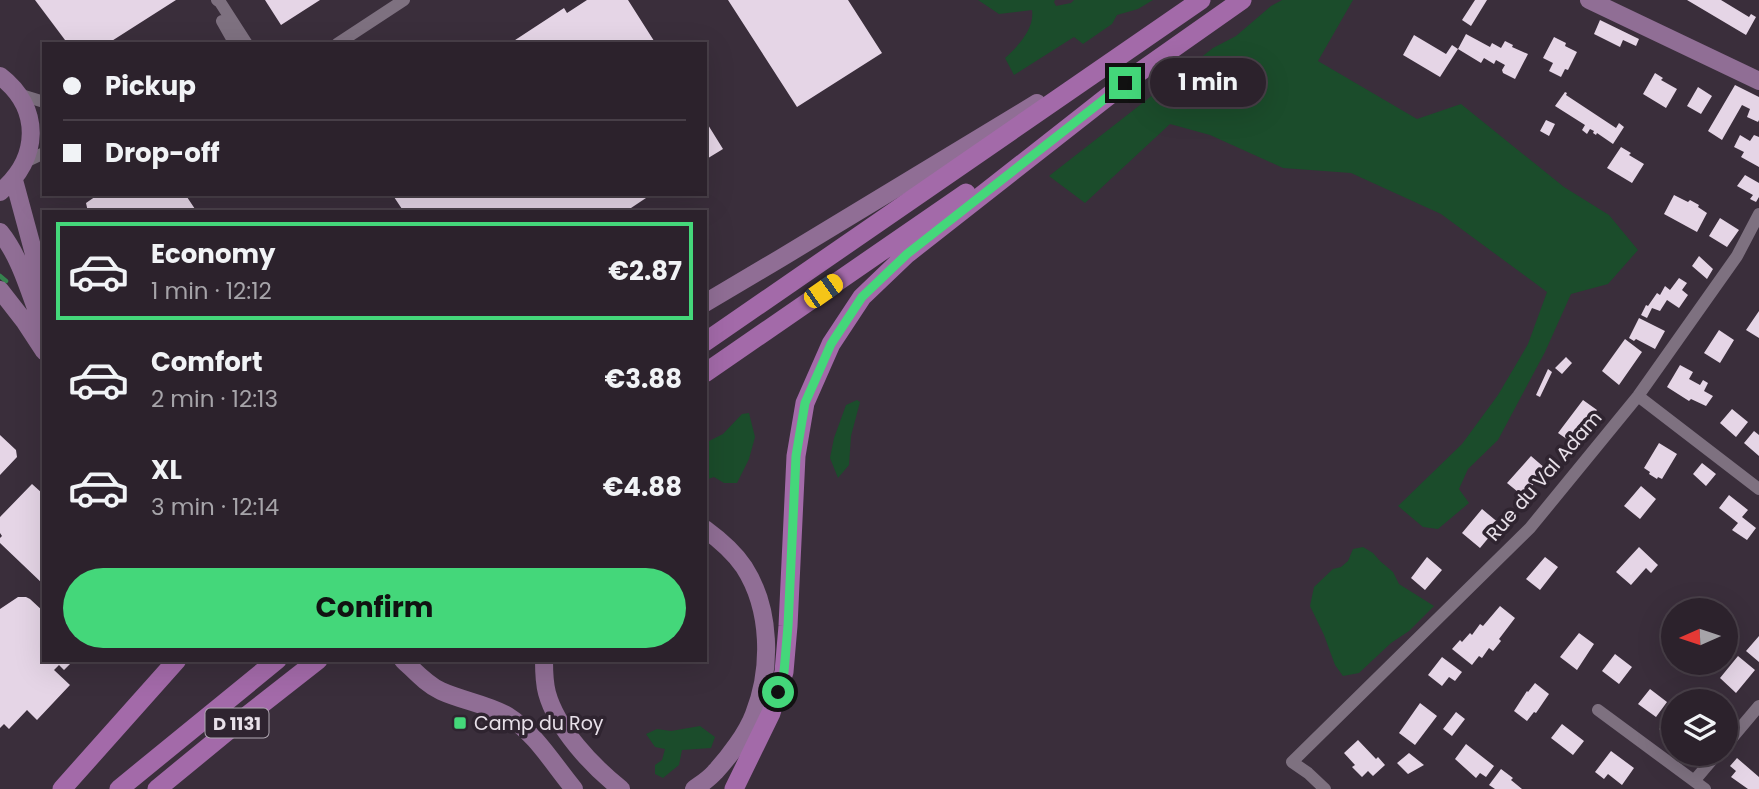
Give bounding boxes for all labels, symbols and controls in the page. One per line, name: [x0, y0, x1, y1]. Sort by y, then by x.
callout: 1 min: [1150, 58, 1265, 108]
text: 1 min: [1178, 66, 1238, 98]
route end: [1109, 67, 1141, 99]
text: Pickup: [105, 68, 196, 104]
text: Drop-off: [105, 135, 220, 171]
text: Economy: [151, 236, 275, 272]
icon: car: [67, 240, 130, 303]
text: €2.87: [608, 253, 682, 289]
car: [800, 270, 847, 312]
text: 1 min · 12:12: [151, 275, 272, 307]
text: Comfort: [151, 344, 263, 380]
icon: car: [67, 348, 130, 411]
text: €3.88: [605, 361, 682, 397]
text: 2 min · 12:13: [151, 383, 278, 415]
street label: Rue du Val Adam: [1480, 405, 1608, 547]
text: XL: [151, 452, 182, 488]
icon: car: [67, 456, 130, 519]
text: €4.88: [603, 469, 682, 505]
text: 3 min · 12:14: [151, 491, 279, 523]
button: Confirm: [63, 568, 686, 648]
north arrow: [1661, 598, 1738, 676]
map controls: [1661, 598, 1738, 766]
route start: [762, 676, 794, 708]
button: layers: [1661, 689, 1738, 766]
road number: D 1131: [205, 708, 268, 738]
place label: Camp du Roy: [474, 710, 604, 737]
marker: Camp du Roy: [452, 715, 468, 731]

